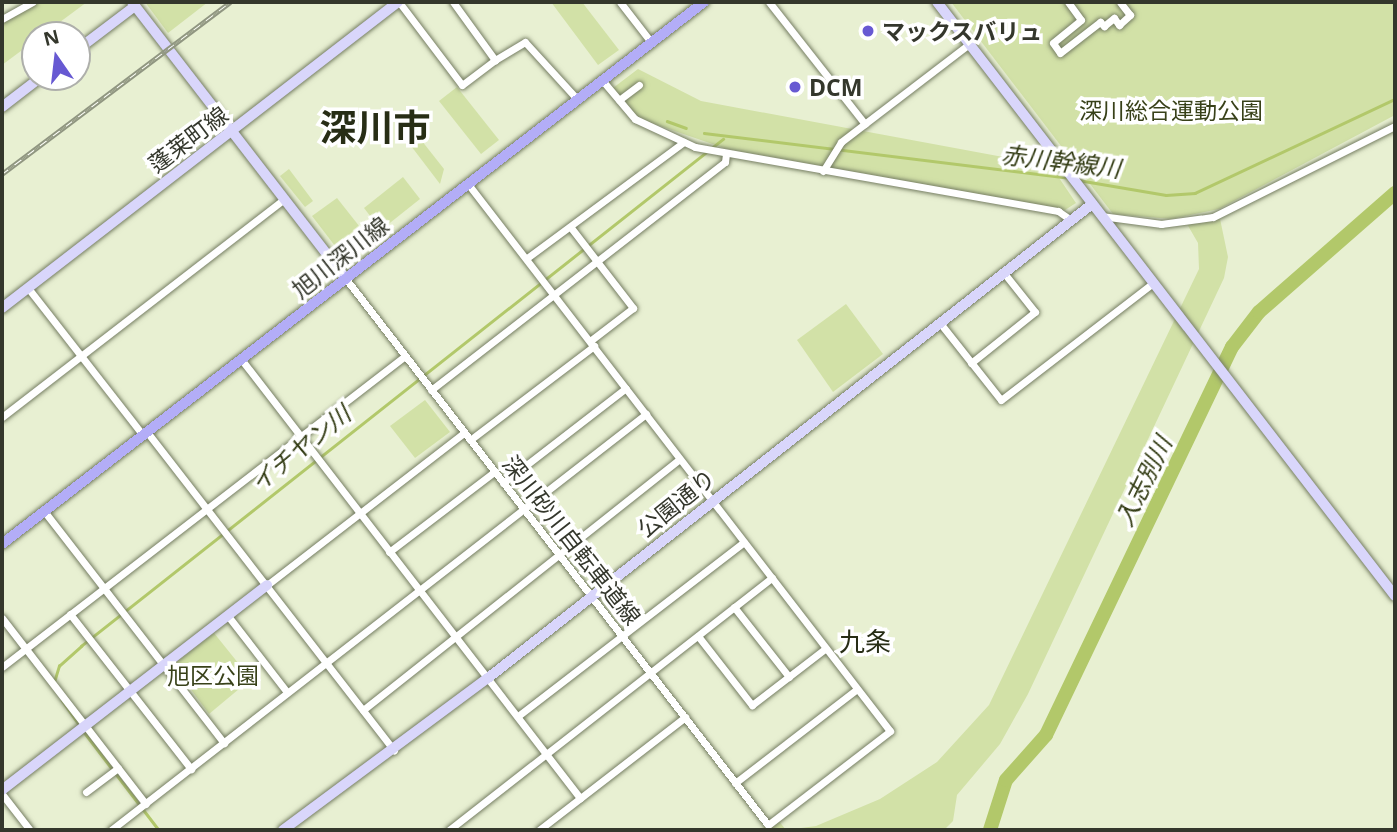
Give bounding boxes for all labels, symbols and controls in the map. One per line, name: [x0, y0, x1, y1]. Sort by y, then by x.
place label: マックスバリュ: [882, 17, 1043, 45]
north arrow: [21, 21, 91, 91]
text: N: [41, 23, 62, 52]
marker: マックスバリュ: [860, 23, 876, 39]
place label: DCM: [809, 73, 862, 101]
marker: DCM: [787, 79, 803, 95]
park label: 深川総合運動公園: [1079, 96, 1263, 124]
street label: 蓬莱町線: [143, 100, 233, 178]
district label: 深川市: [320, 105, 430, 149]
water label: 赤川幹線川: [1000, 139, 1122, 183]
street label: 旭川深川線: [286, 211, 394, 303]
water label: イチヤン川: [244, 399, 356, 497]
water label: 入志別川: [1109, 432, 1177, 530]
street label: 深川砂川自転車道線: [497, 450, 647, 630]
street label: 公園通り: [632, 463, 720, 543]
district label: 九条: [839, 626, 891, 658]
park label: 旭区公園: [167, 661, 259, 689]

